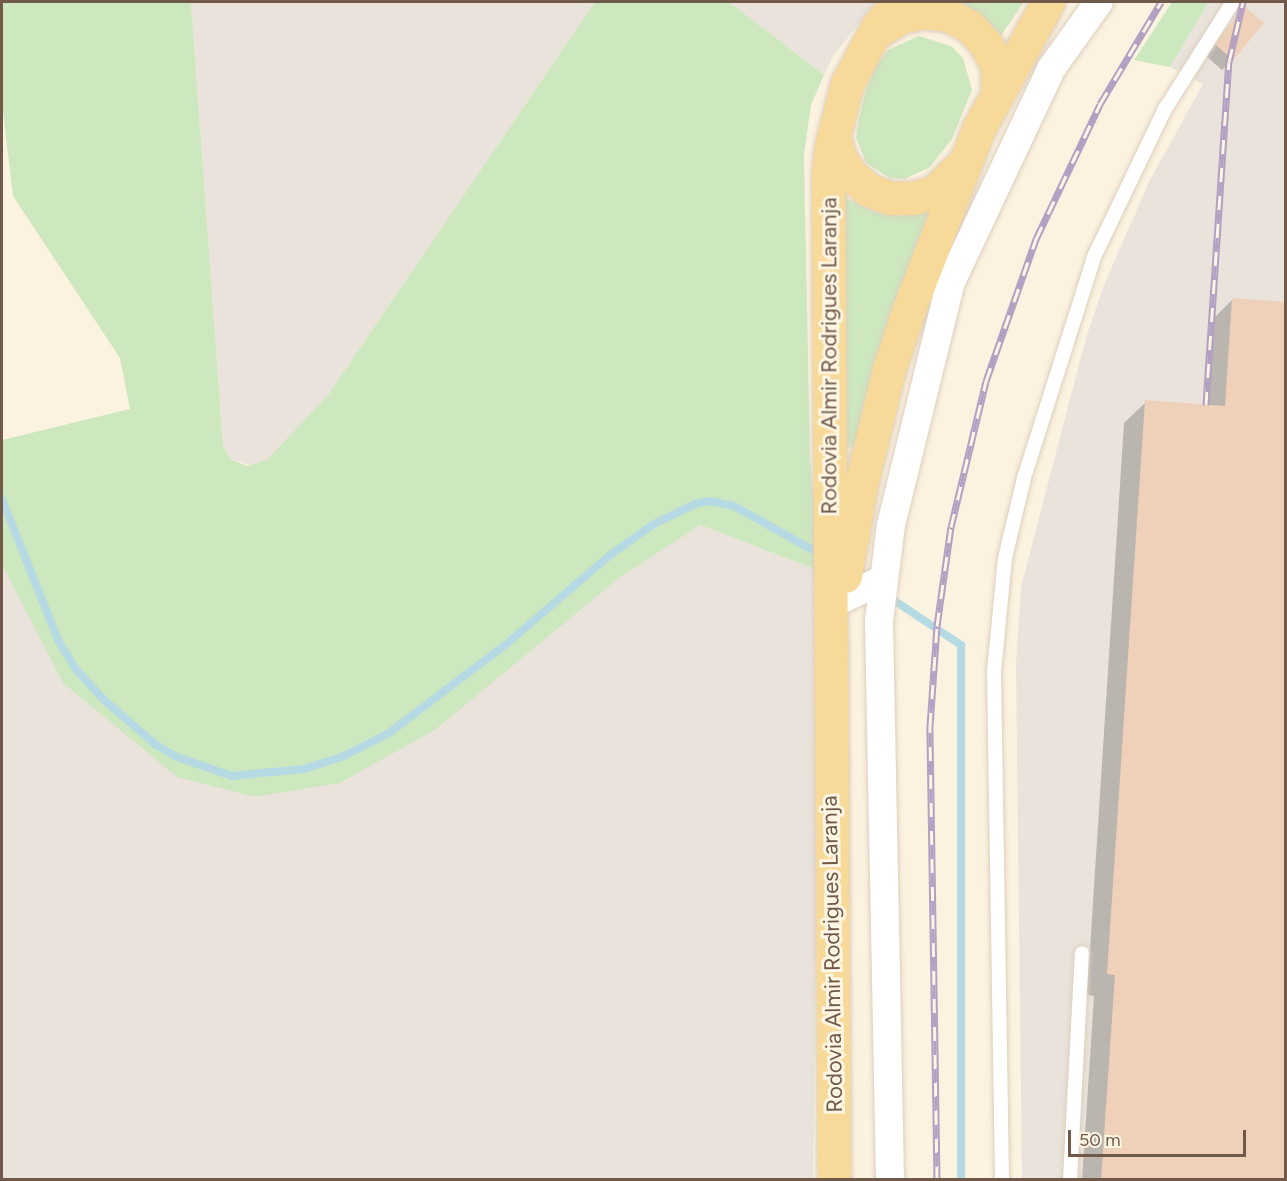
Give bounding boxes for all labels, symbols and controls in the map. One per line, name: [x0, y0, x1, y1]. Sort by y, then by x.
street label: Rodovia Almir Rodrigues Laranja: [816, 197, 842, 515]
street label: Rodovia Almir Rodrigues Laranja: [816, 795, 848, 1113]
scale bar: [1071, 1118, 1250, 1156]
text: 50 m: [1079, 1129, 1121, 1151]

